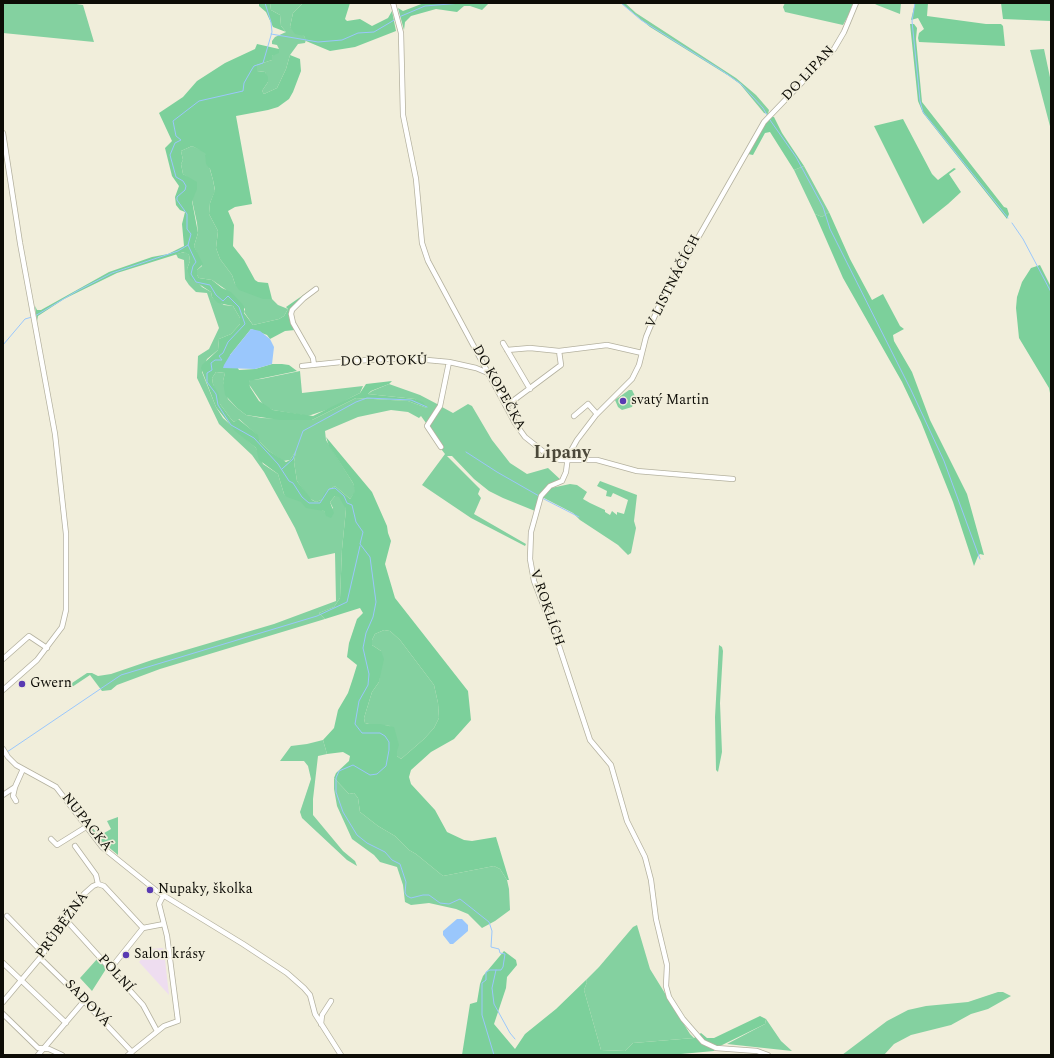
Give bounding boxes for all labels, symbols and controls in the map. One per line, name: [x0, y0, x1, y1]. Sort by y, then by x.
street label: DO LIPAN: [779, 43, 839, 105]
street label: V LISTNÁČÍCH: [643, 232, 705, 332]
street label: DO KOPEČKA: [468, 342, 528, 434]
street label: DO POTOKŮ: [340, 353, 428, 371]
place label: svatý Martin: [631, 393, 709, 409]
marker: svatý Martin: [618, 396, 628, 406]
district label: Lipany: [533, 443, 591, 465]
street label: V ROKLÍCH: [525, 567, 567, 649]
place label: Gwern: [30, 676, 72, 692]
marker: Gwern: [17, 679, 27, 689]
street label: NUPACKÁ: [57, 790, 115, 856]
place label: Nupaky, školka: [158, 882, 252, 898]
marker: Nupaky, školka: [145, 885, 155, 895]
street label: PRŮBĚŽNÁ: [33, 890, 93, 962]
place label: Salon krásy: [134, 947, 205, 963]
marker: Salon krásy: [121, 950, 131, 960]
street label: POLNÍ: [94, 951, 136, 997]
street label: SADOVÁ: [60, 977, 114, 1031]

